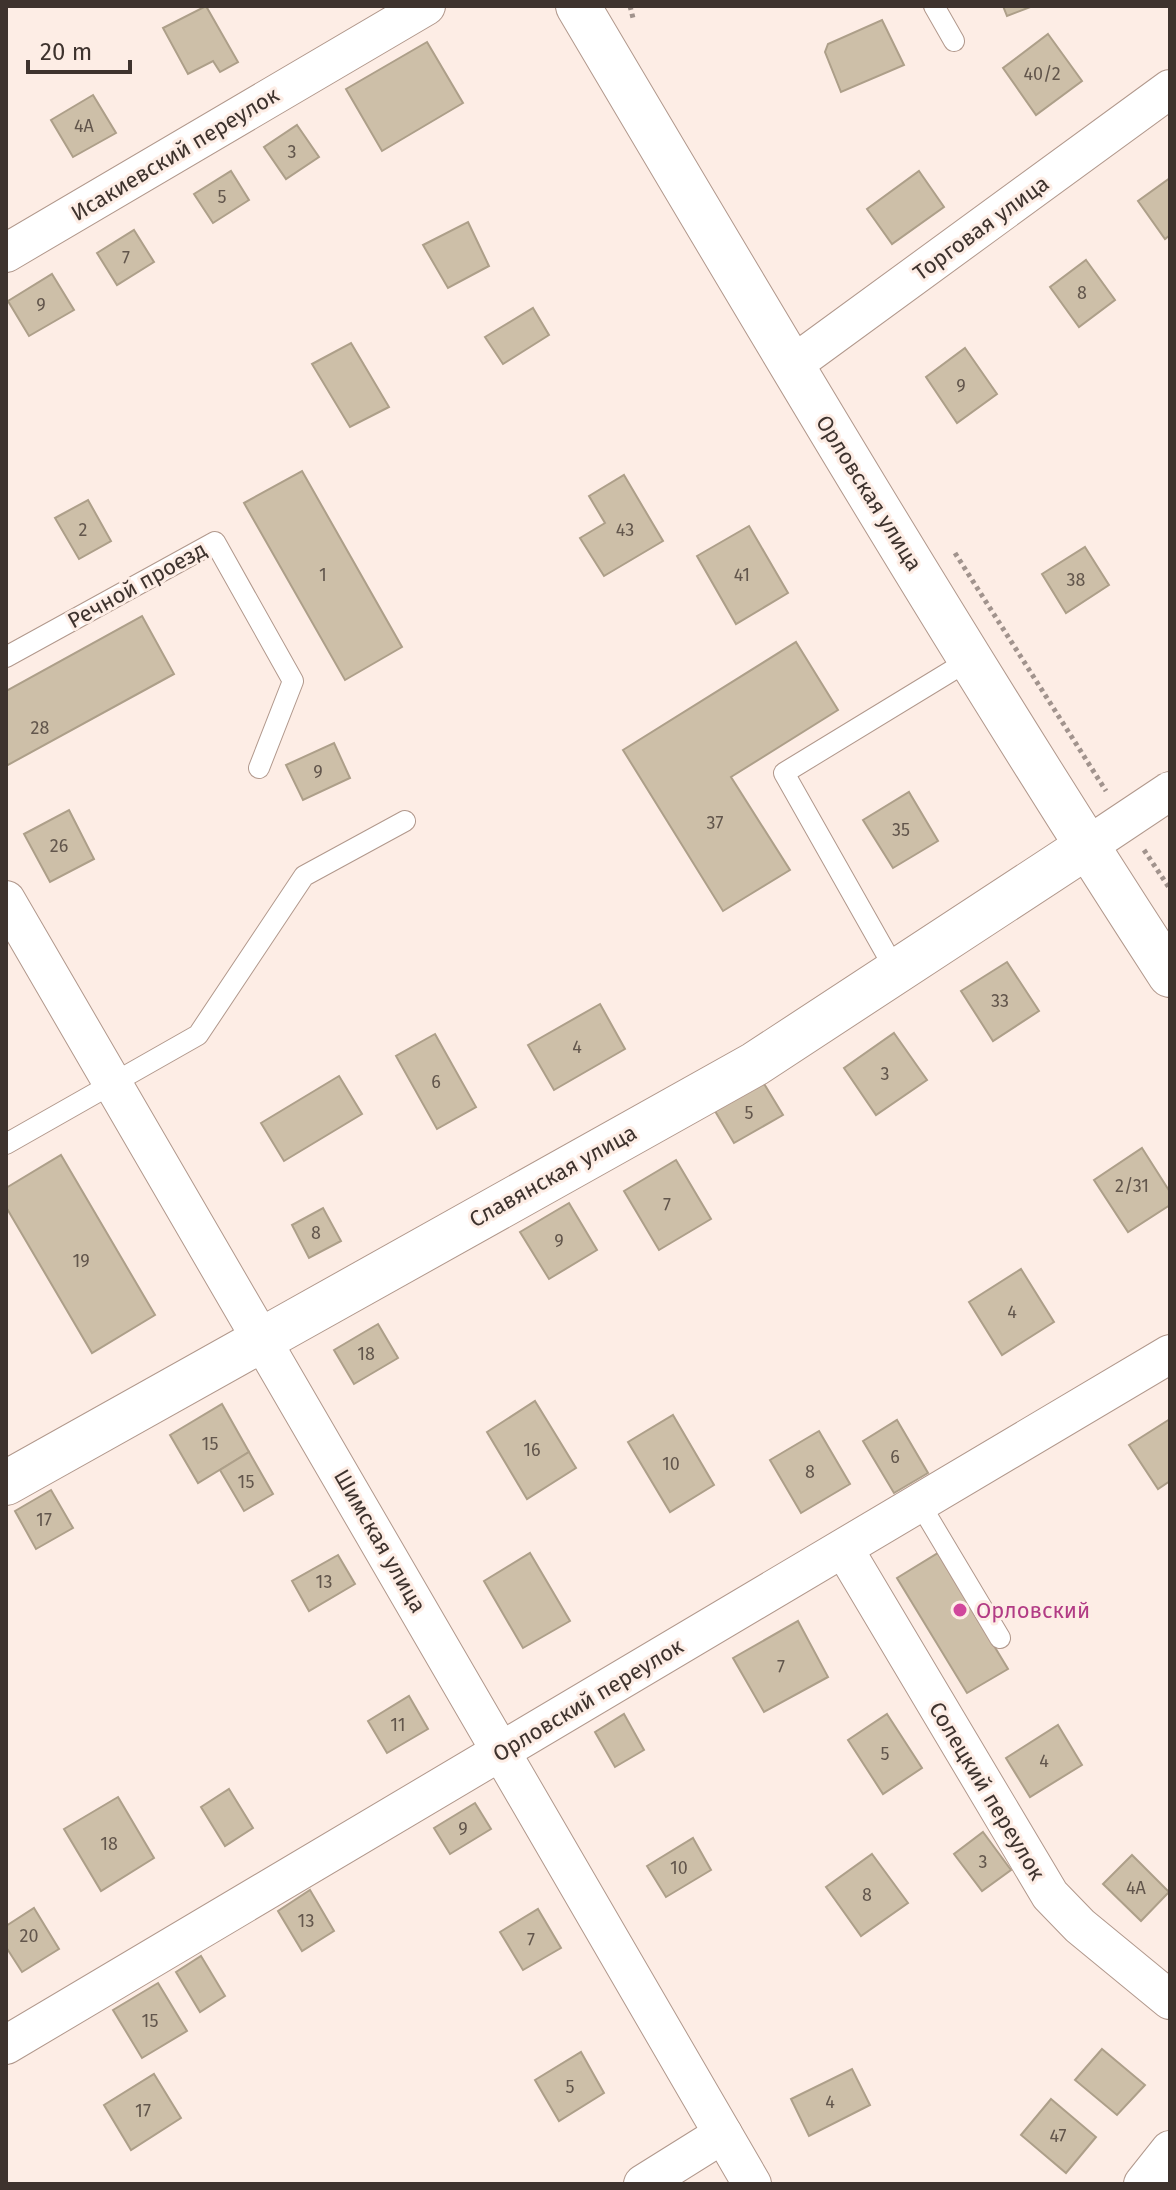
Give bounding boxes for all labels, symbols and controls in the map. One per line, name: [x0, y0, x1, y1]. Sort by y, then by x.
scale bar: [28, 24, 130, 74]
text: 20 m: [40, 38, 92, 66]
house number: 40/2: [1023, 63, 1061, 85]
street label: Исакиевский переулок: [66, 81, 284, 227]
house number: 4А: [74, 115, 95, 137]
house number: 3: [288, 141, 296, 163]
street label: Торговая улица: [908, 170, 1054, 286]
house number: 5: [217, 186, 227, 208]
house number: 7: [122, 247, 130, 269]
house number: 8: [1077, 282, 1087, 304]
house number: 9: [36, 294, 46, 316]
house number: 9: [956, 375, 966, 397]
street label: Орловская улица: [810, 410, 928, 576]
house number: 2: [79, 519, 88, 541]
house number: 43: [616, 519, 634, 541]
street label: Речной проезд: [63, 536, 211, 634]
house number: 1: [319, 564, 327, 586]
house number: 41: [734, 564, 750, 586]
house number: 38: [1067, 569, 1086, 591]
house number: 28: [31, 717, 49, 739]
house number: 9: [313, 761, 323, 783]
house number: 37: [707, 812, 723, 834]
house number: 35: [892, 819, 910, 841]
house number: 26: [50, 835, 68, 857]
house number: 33: [991, 990, 1009, 1012]
house number: 4: [572, 1036, 582, 1058]
house number: 3: [881, 1063, 889, 1085]
house number: 6: [431, 1071, 441, 1093]
house number: 5: [744, 1102, 754, 1124]
street label: Славянская улица: [465, 1119, 641, 1233]
house number: 2/31: [1115, 1175, 1149, 1197]
house number: 7: [663, 1194, 671, 1216]
house number: 8: [311, 1222, 321, 1244]
house number: 9: [554, 1230, 564, 1252]
house number: 19: [72, 1250, 90, 1272]
house number: 4: [1007, 1301, 1017, 1323]
house number: 18: [357, 1343, 375, 1365]
house number: 15: [202, 1433, 218, 1455]
house number: 16: [523, 1439, 541, 1461]
house number: 6: [890, 1446, 900, 1468]
house number: 10: [662, 1453, 680, 1475]
house number: 8: [805, 1461, 815, 1483]
street label: Шимская улица: [328, 1464, 432, 1618]
house number: 15: [238, 1471, 254, 1493]
house number: 17: [36, 1509, 52, 1531]
house number: 13: [316, 1571, 332, 1593]
place label: Орловский: [976, 1597, 1090, 1624]
marker: Орловский: [951, 1601, 969, 1619]
street label: Орловский переулок: [488, 1632, 689, 1768]
house number: 7: [777, 1656, 785, 1678]
street label: Солецкий переулок: [923, 1697, 1051, 1886]
house number: 11: [390, 1714, 406, 1736]
house number: 5: [880, 1743, 890, 1765]
house number: 4: [1039, 1750, 1049, 1772]
house number: 9: [458, 1818, 468, 1840]
house number: 18: [100, 1833, 118, 1855]
house number: 3: [979, 1851, 987, 1873]
house number: 10: [670, 1857, 688, 1879]
house number: 4А: [1126, 1877, 1147, 1899]
house number: 8: [862, 1884, 872, 1906]
house number: 13: [298, 1910, 314, 1932]
house number: 20: [20, 1925, 38, 1947]
house number: 7: [527, 1929, 535, 1951]
house number: 15: [142, 2010, 158, 2032]
house number: 5: [565, 2076, 575, 2098]
house number: 4: [825, 2091, 835, 2113]
house number: 17: [135, 2100, 151, 2122]
house number: 47: [1049, 2125, 1067, 2147]

